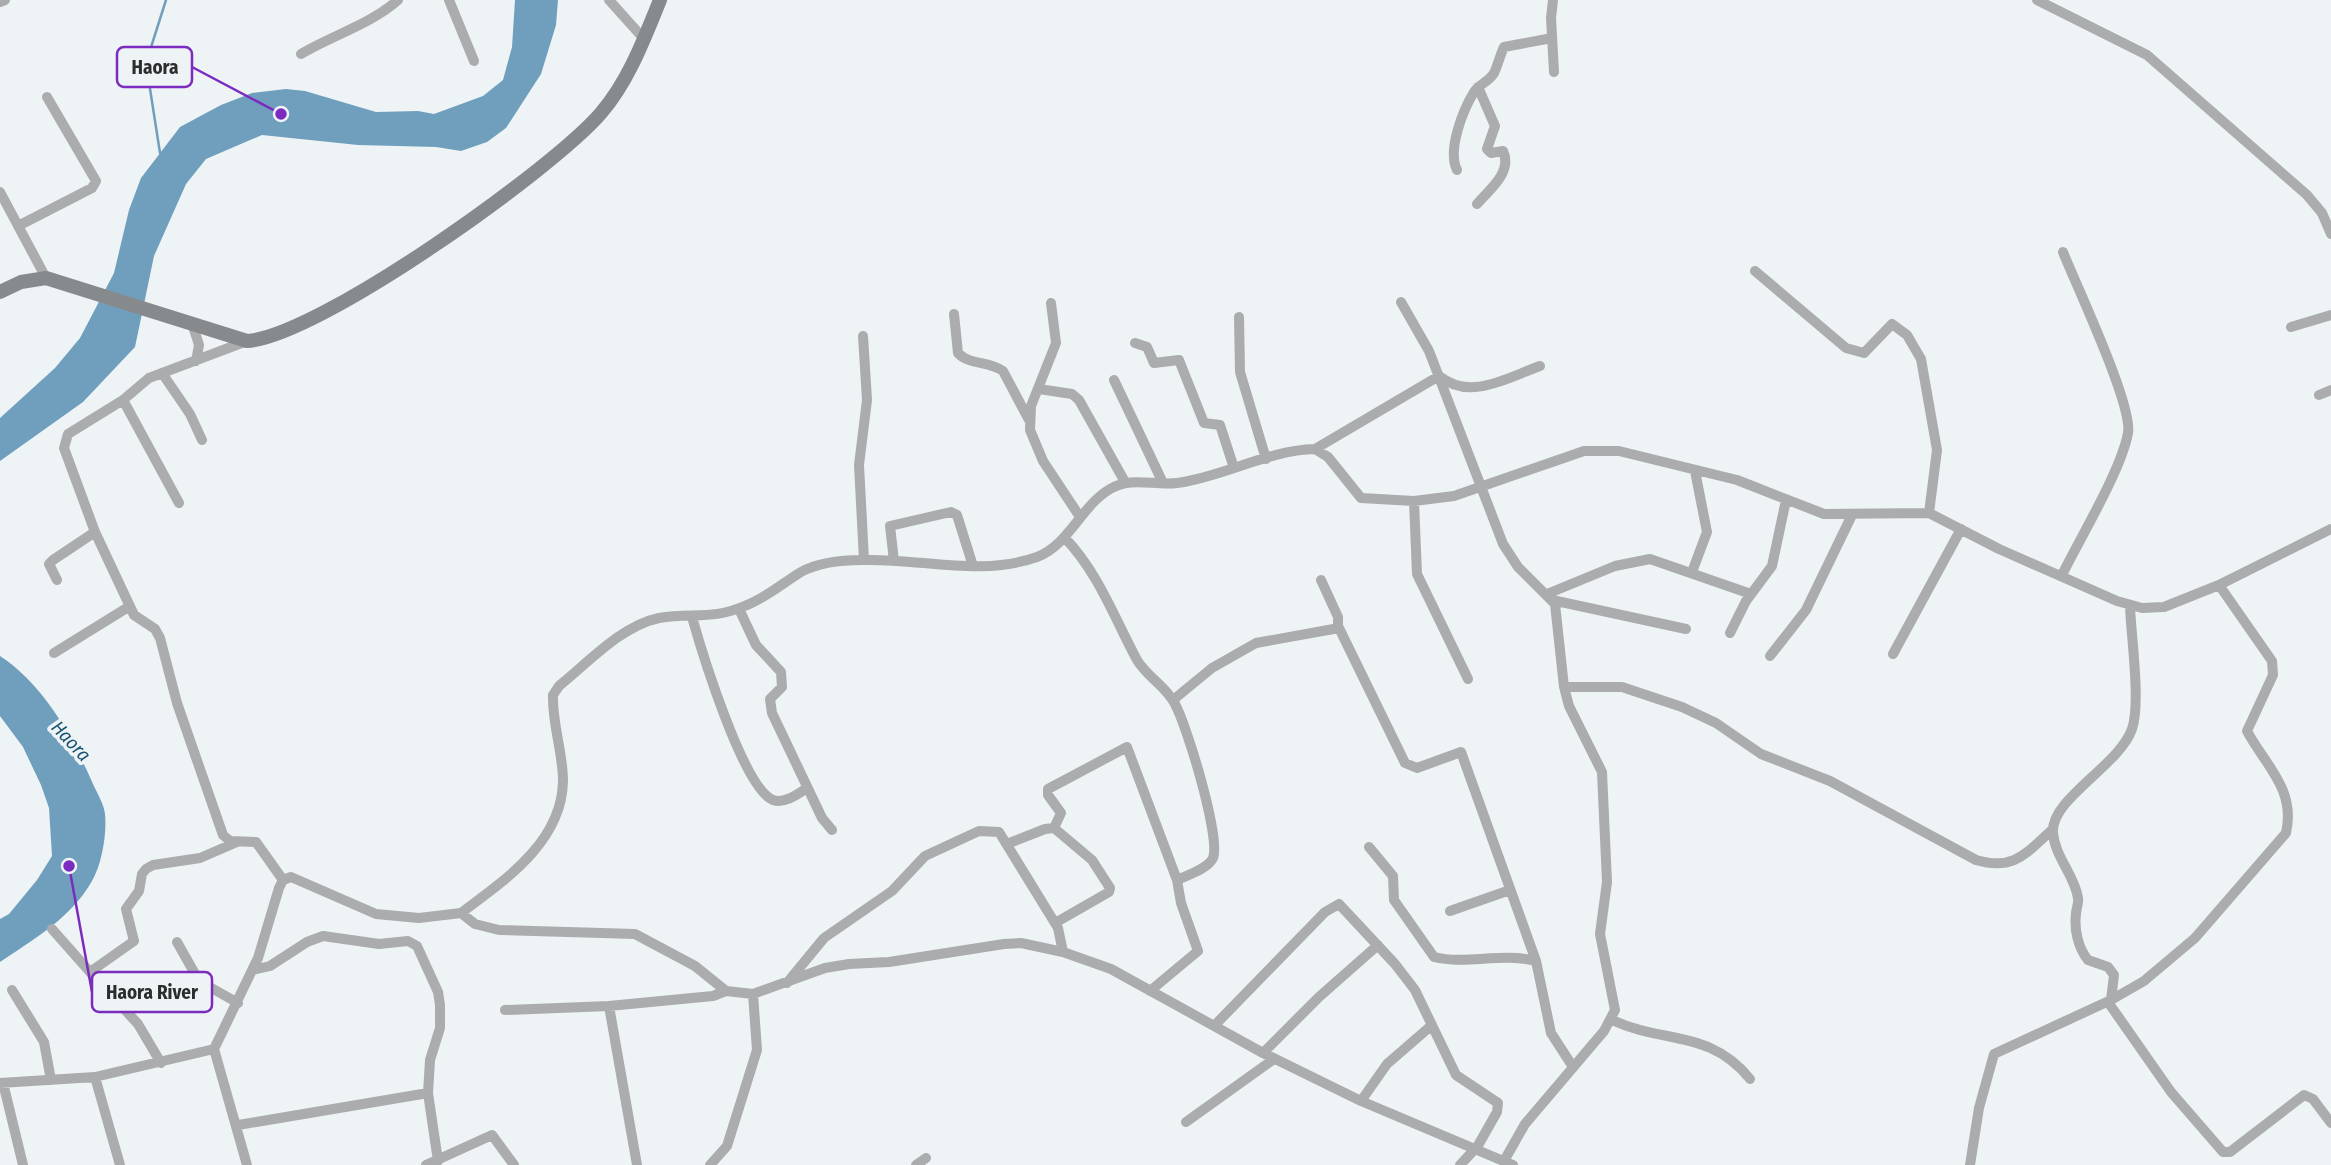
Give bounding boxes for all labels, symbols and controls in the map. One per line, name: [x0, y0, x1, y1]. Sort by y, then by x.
callout: Haora: [117, 47, 192, 87]
text: Haora: [132, 56, 178, 79]
water label: Haora: [46, 716, 96, 766]
callout: Haora River: [92, 972, 212, 1012]
text: Haora River: [106, 981, 199, 1004]

